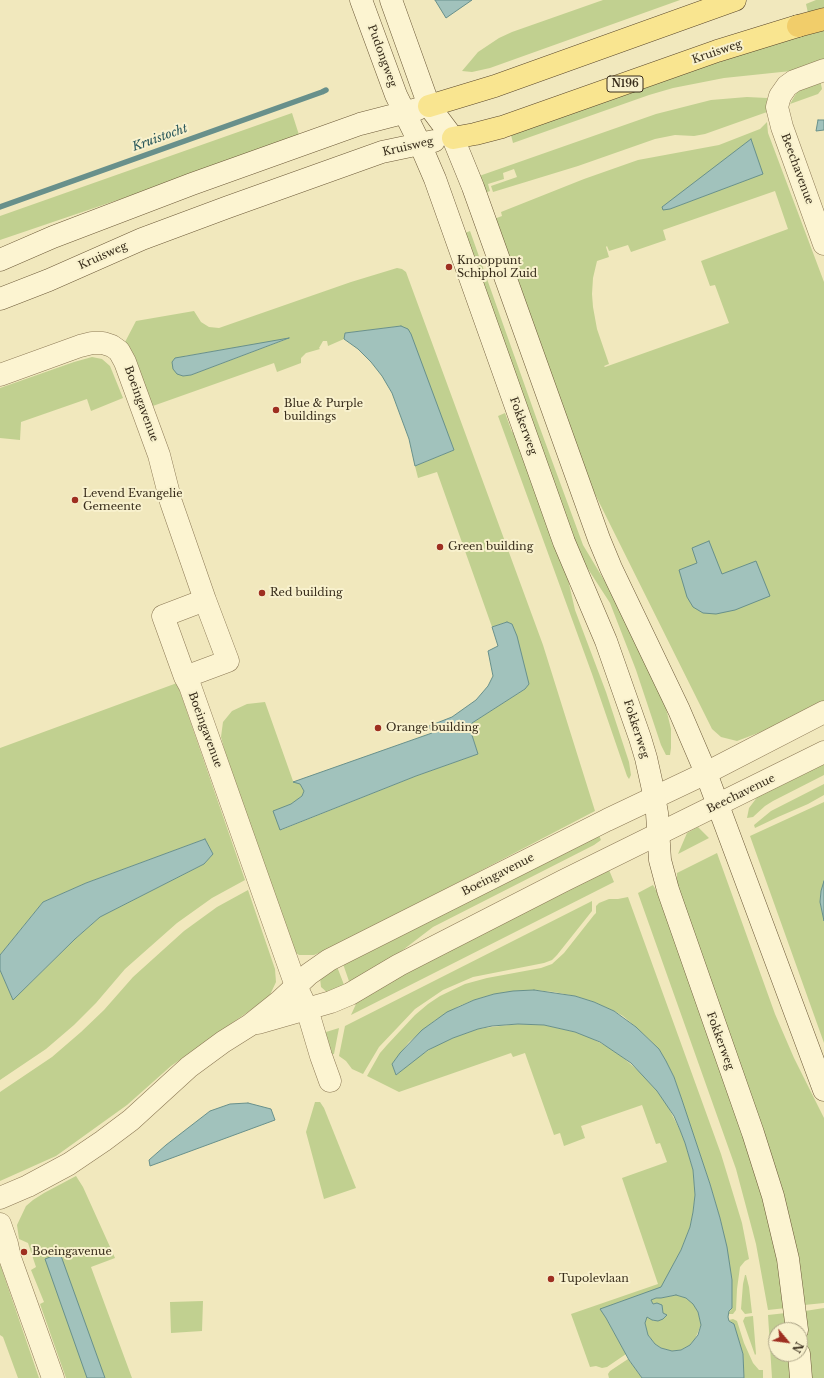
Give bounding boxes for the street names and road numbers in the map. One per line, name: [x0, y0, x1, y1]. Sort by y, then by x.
street label: Pudongweg: [365, 23, 399, 89]
street label: Kruisweg: [690, 37, 744, 67]
road number: N196: [607, 76, 643, 92]
street label: Beechavenue: [778, 132, 816, 206]
street label: Kruisweg: [381, 135, 435, 159]
street label: Kruisweg: [77, 239, 129, 273]
street label: Boeingavenue: [121, 364, 161, 444]
street label: Fokkerweg: [506, 395, 540, 457]
street label: Boeingavenue: [185, 690, 225, 770]
street label: Fokkerweg: [620, 698, 652, 760]
street label: Beechavenue: [705, 772, 777, 816]
street label: Boeingavenue: [459, 851, 537, 899]
street label: Fokkerweg: [703, 1010, 737, 1072]

